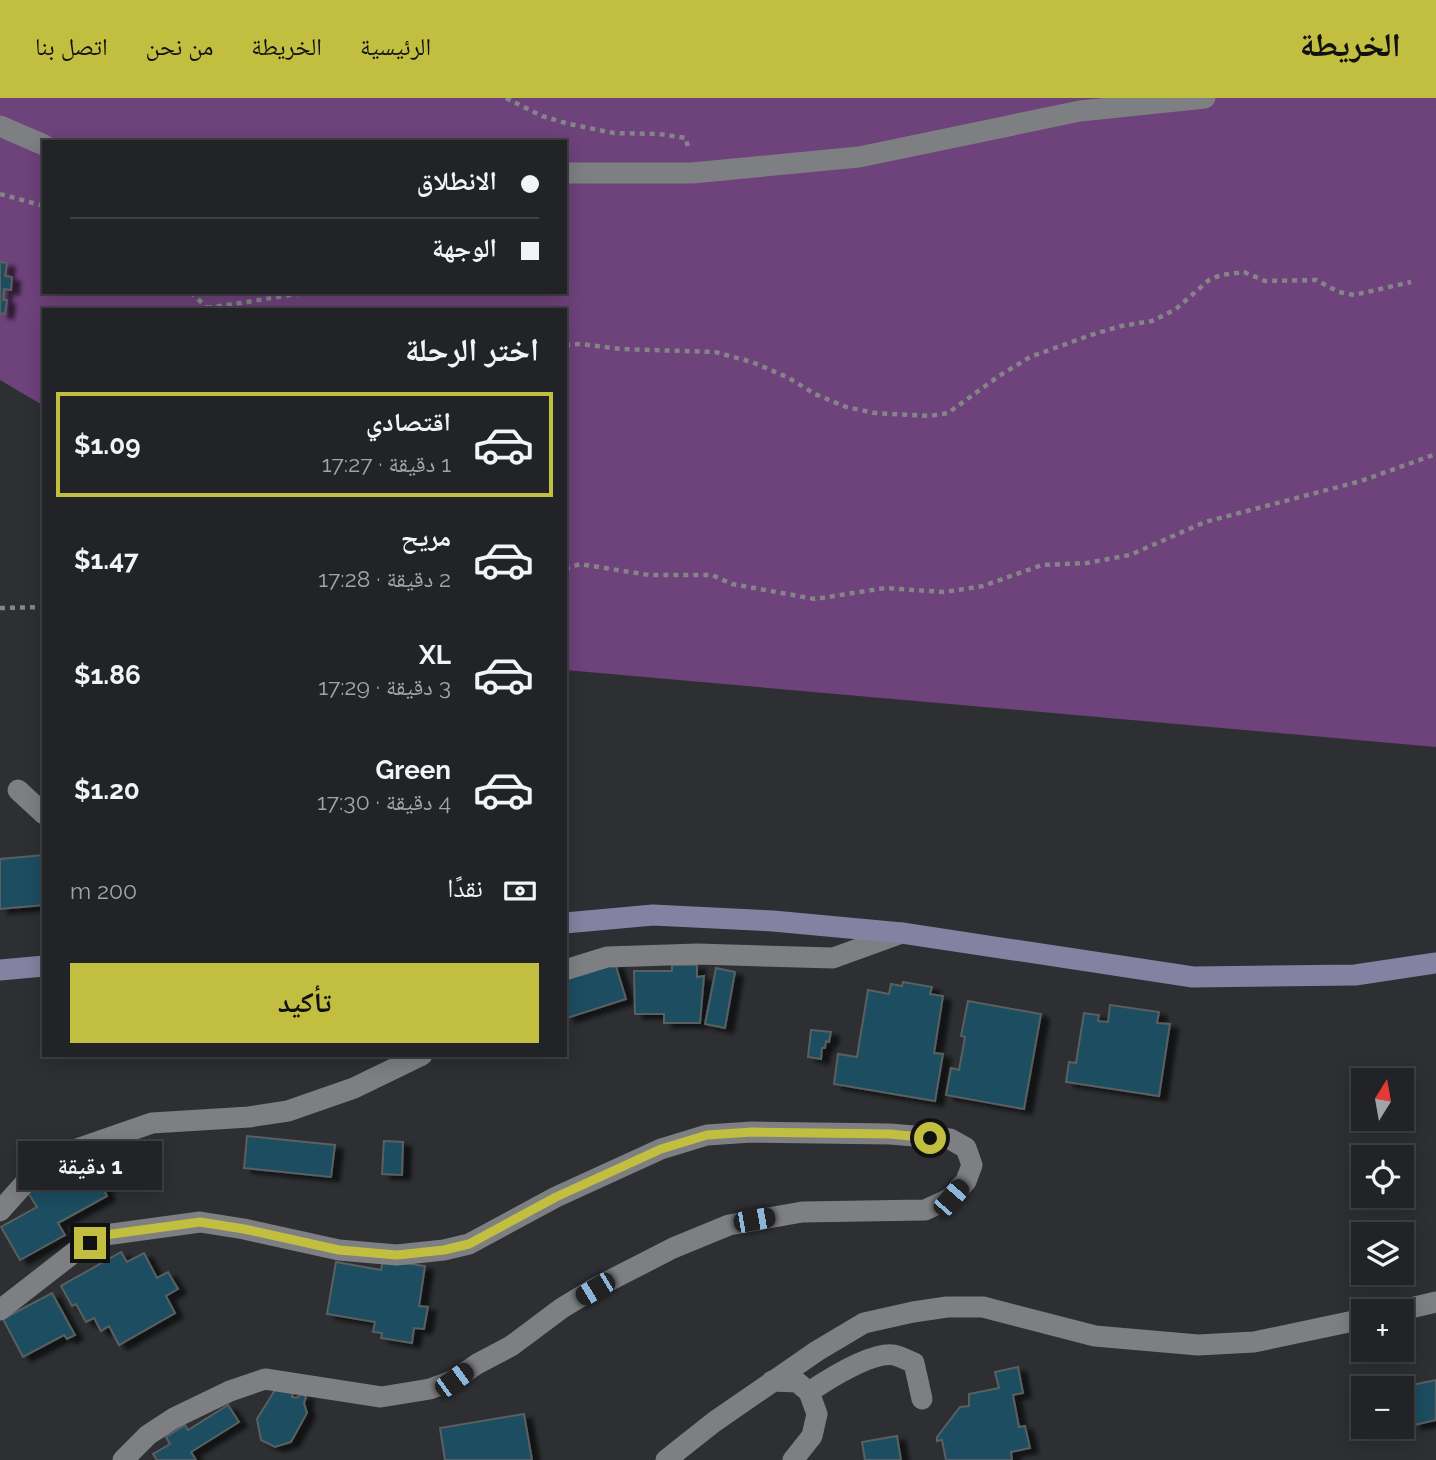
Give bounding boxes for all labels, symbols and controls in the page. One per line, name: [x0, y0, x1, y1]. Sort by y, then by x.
text: الخريطة: [1300, 25, 1401, 64]
text: اتصل بنا: [35, 32, 108, 61]
text: من نحن: [146, 32, 213, 61]
text: الخريطة: [251, 32, 322, 61]
text: الرئيسية: [360, 32, 431, 61]
text: الانطلاق: [417, 166, 497, 196]
text: الوجهة: [432, 233, 497, 263]
text: اختر الرحلة: [405, 331, 539, 368]
text: اقتصادي: [366, 407, 451, 437]
icon: car: [472, 413, 535, 476]
text: $1.09: [74, 430, 140, 460]
text: 1 دقيقة · 17:27: [322, 450, 451, 477]
text: مريح: [401, 522, 451, 552]
icon: car: [472, 528, 535, 591]
text: $1.47: [74, 545, 139, 575]
text: 2 دقيقة · 17:28: [318, 565, 451, 592]
text: XL: [419, 640, 451, 670]
icon: car: [472, 643, 535, 706]
text: $1.86: [74, 660, 141, 690]
text: 3 دقيقة · 17:29: [318, 673, 451, 700]
text: Green: [375, 755, 451, 785]
icon: car: [472, 758, 535, 821]
text: $1.20: [74, 775, 140, 805]
text: 4 دقيقة · 17:30: [317, 788, 451, 815]
icon: cash: [501, 872, 539, 910]
text: نقدًا: [447, 873, 483, 903]
text: 200 m: [70, 877, 137, 904]
button: تأكيد: [70, 963, 539, 1043]
north arrow: [1351, 1068, 1414, 1130]
map controls: [1351, 1068, 1414, 1439]
route start: [914, 1122, 946, 1154]
callout: 1 دقيقة: [18, 1142, 162, 1190]
button: locate: [1351, 1145, 1414, 1208]
text: 1 دقيقة: [57, 1152, 123, 1179]
car: [930, 1175, 973, 1221]
car: [732, 1206, 777, 1234]
button: layers: [1351, 1222, 1414, 1285]
route end: [74, 1227, 106, 1259]
car: [572, 1269, 619, 1309]
button: +: [1351, 1299, 1414, 1362]
car: [431, 1359, 478, 1401]
button: −: [1351, 1376, 1414, 1439]

